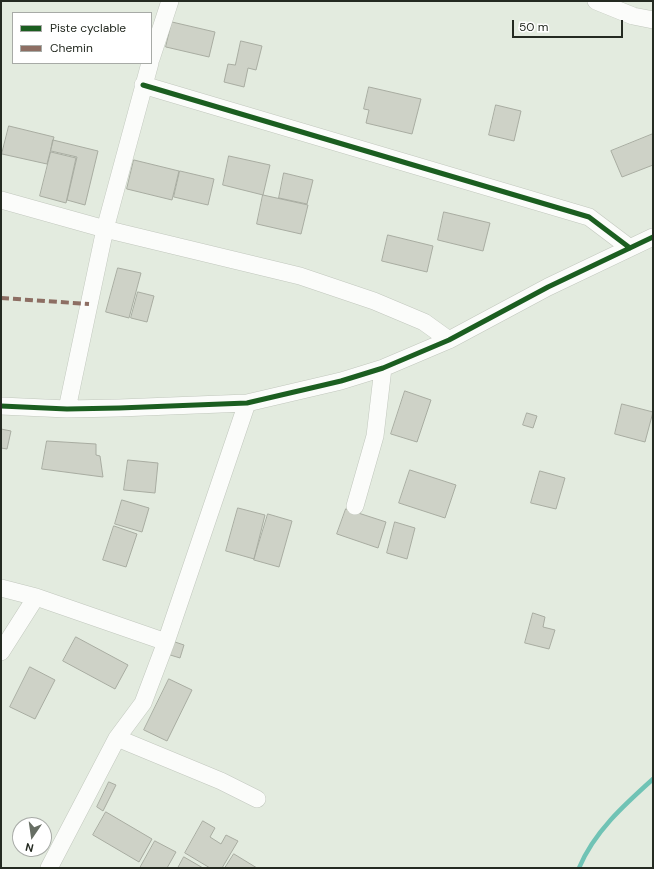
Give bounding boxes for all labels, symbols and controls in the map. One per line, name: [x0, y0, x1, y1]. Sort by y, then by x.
legend: [12, 12, 152, 64]
scale bar: [514, 12, 625, 38]
text: 50 m: [519, 19, 548, 35]
text: Piste cyclable: [50, 20, 126, 36]
text: Chemin: [50, 40, 93, 56]
north arrow: [12, 817, 52, 857]
text: N: [24, 840, 35, 855]

